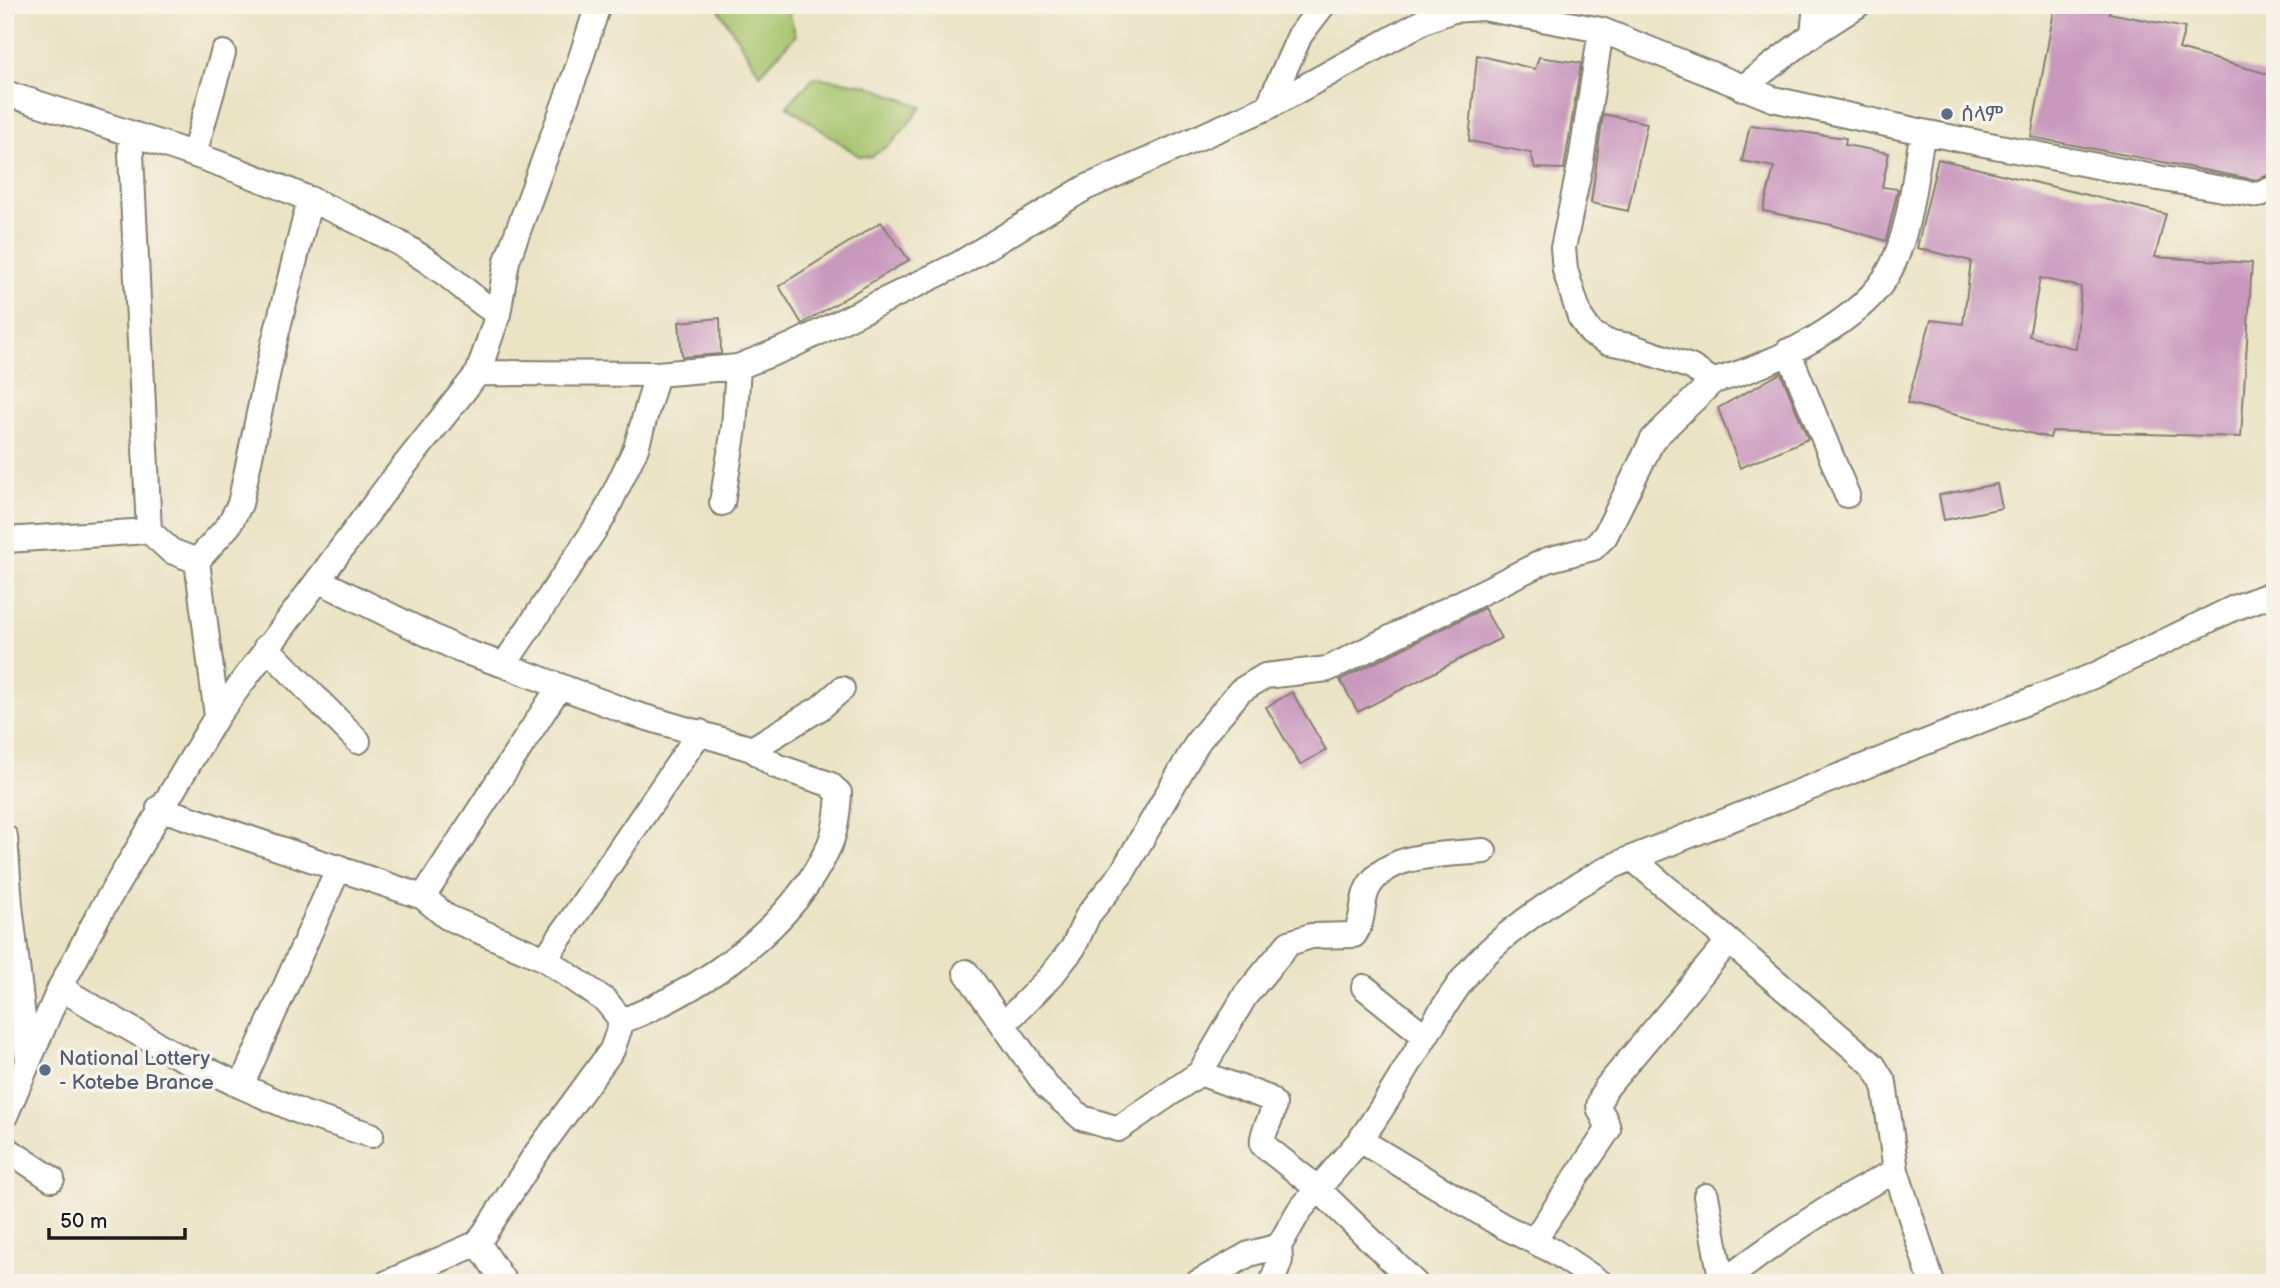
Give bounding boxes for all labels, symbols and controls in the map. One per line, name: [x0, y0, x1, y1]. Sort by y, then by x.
place label: ሰላም: [1961, 102, 2003, 127]
marker: ሰላም: [1939, 106, 1955, 122]
place label: National Lottery - Kotebe Brance: [59, 1046, 214, 1095]
marker: National Lottery - Kotebe Brance: [37, 1062, 53, 1078]
scale bar: [49, 1197, 186, 1241]
text: 50 m: [60, 1209, 107, 1234]

